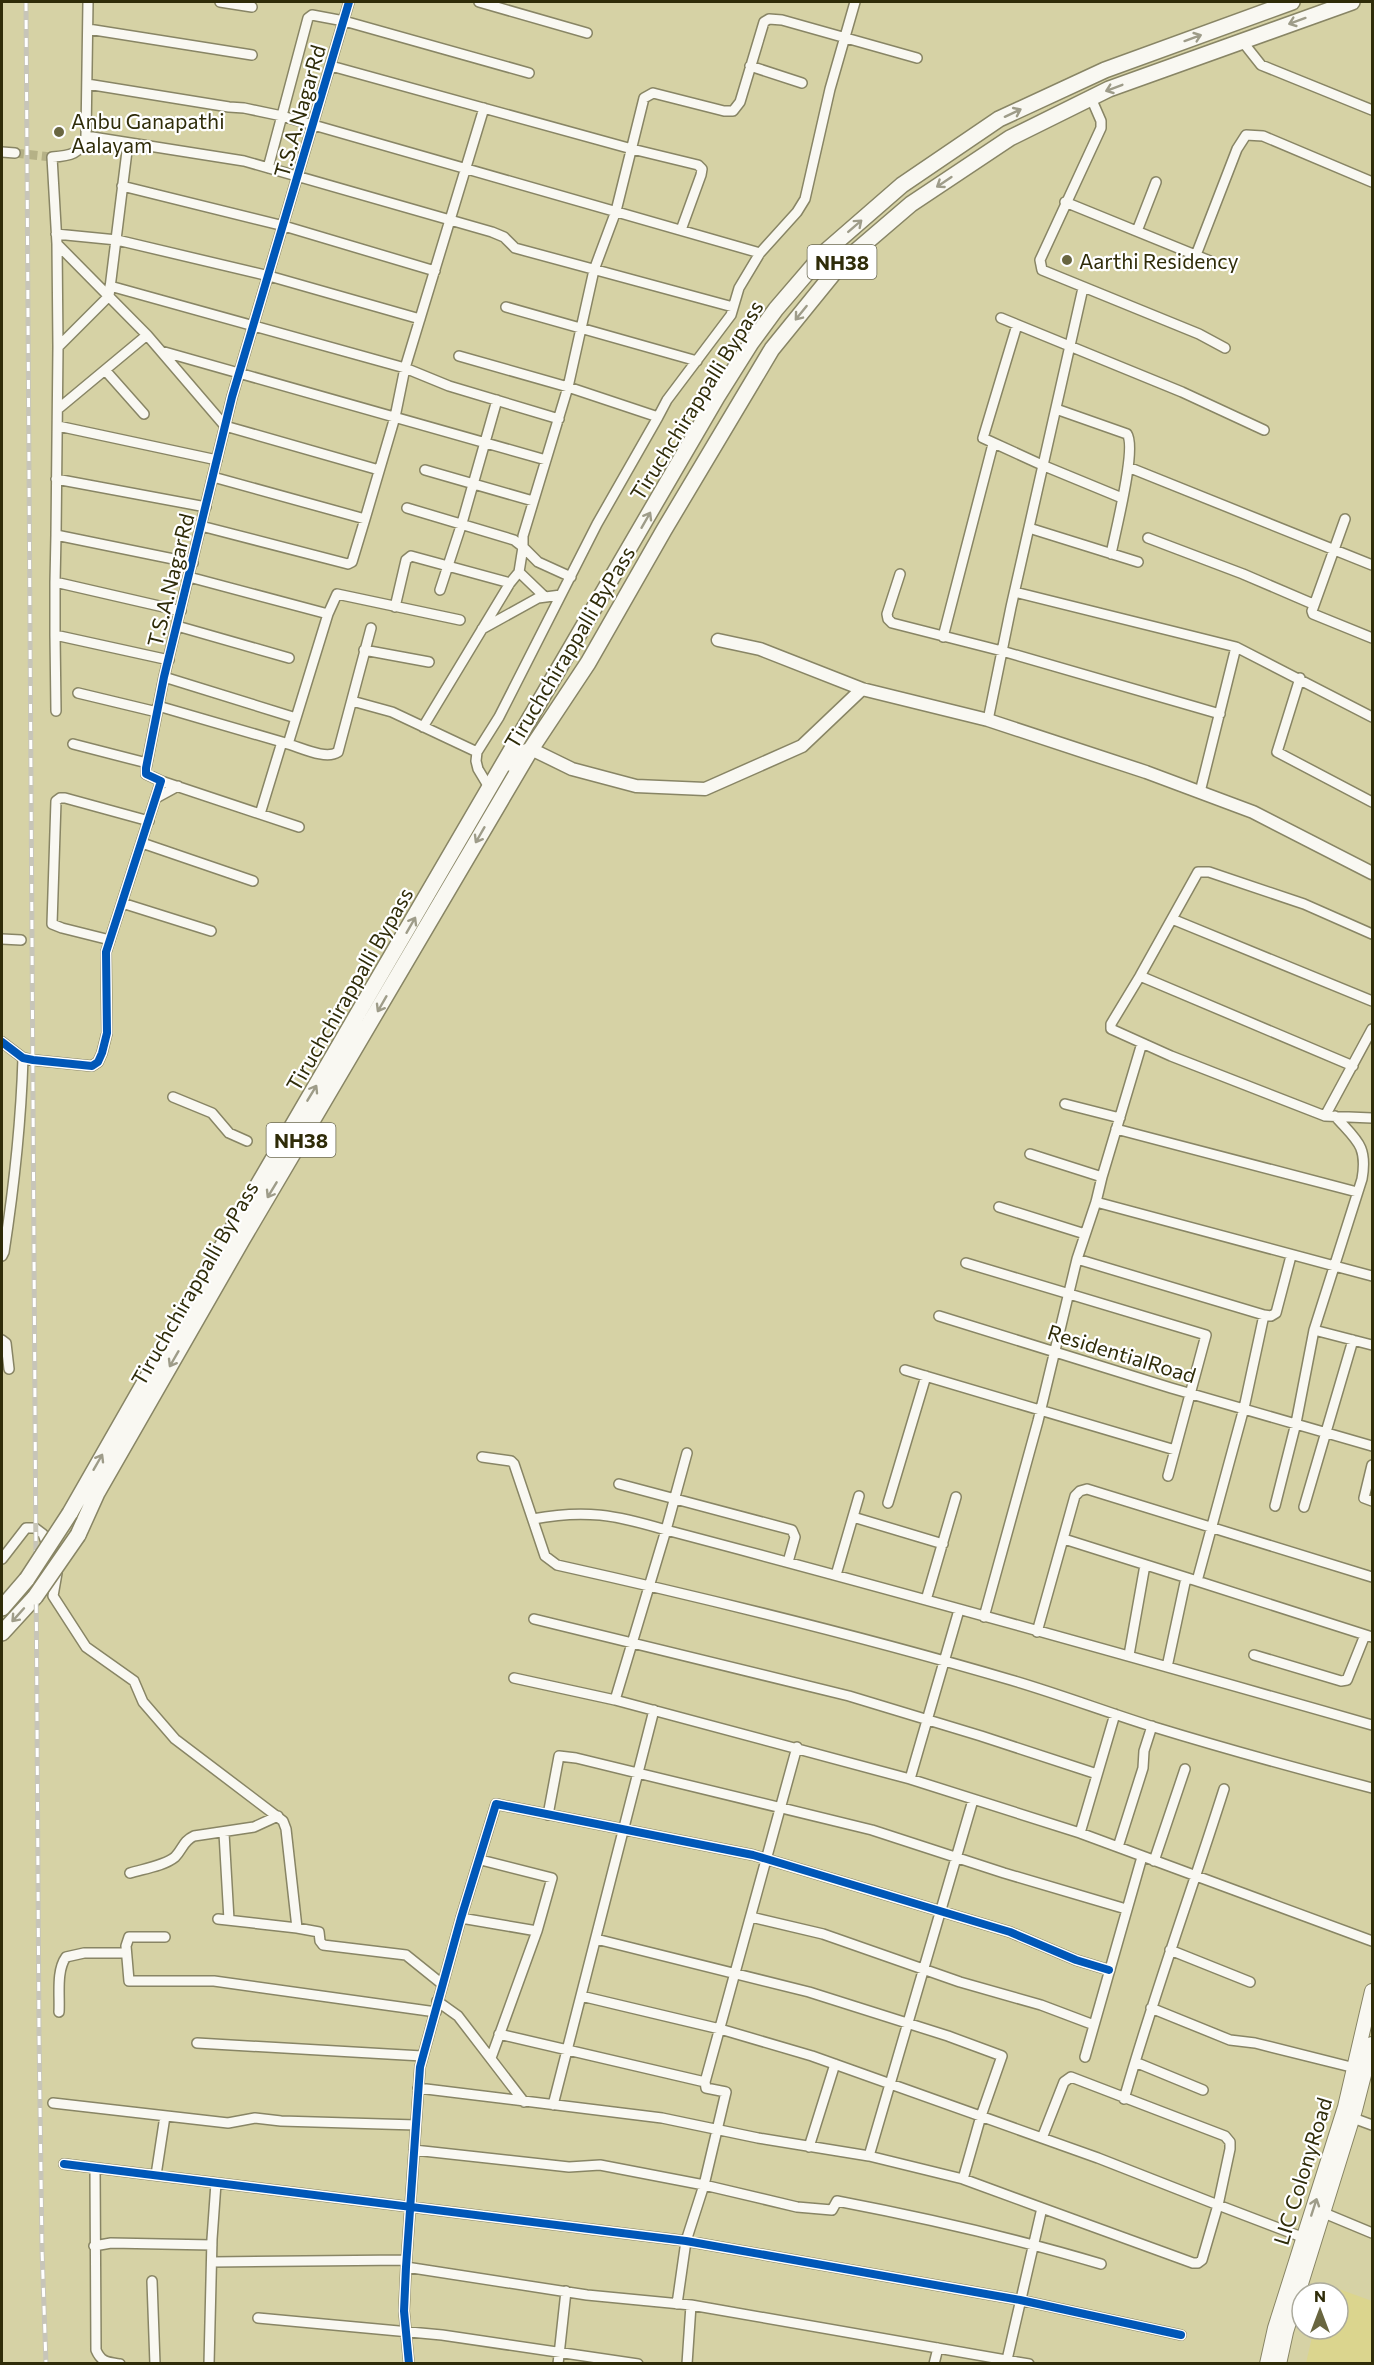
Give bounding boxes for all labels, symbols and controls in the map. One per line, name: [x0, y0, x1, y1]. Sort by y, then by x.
one-way arrow: [1288, 17, 1307, 28]
one-way arrow: [1183, 31, 1201, 42]
street label: T.S.A.NagarRd: [268, 42, 330, 180]
one-way arrow: [1105, 83, 1123, 94]
one-way arrow: [1003, 106, 1021, 118]
place label: Anbu Ganapathi Aalayam: [71, 108, 225, 157]
marker: Anbu Ganapathi Aalayam: [52, 125, 66, 139]
one-way arrow: [936, 176, 952, 188]
one-way arrow: [847, 219, 862, 233]
road number: NH38: [808, 245, 876, 279]
place label: Aarthi Residency: [1079, 248, 1239, 273]
marker: Aarthi Residency: [1060, 253, 1074, 267]
street label: Tiruchchirappalli Bypass: [624, 295, 768, 505]
one-way arrow: [794, 305, 807, 321]
street label: T.S.A.NagarRd: [141, 511, 199, 649]
one-way arrow: [640, 512, 652, 529]
street label: Tiruchchirappalli ByPass: [499, 541, 639, 753]
one-way arrow: [474, 826, 486, 843]
street label: Tiruchchirappalli Bypass: [280, 883, 418, 1095]
one-way arrow: [405, 917, 417, 934]
one-way arrow: [375, 995, 387, 1012]
one-way arrow: [307, 1085, 319, 1102]
road number: NH38: [266, 1123, 336, 1157]
street label: Tiruchchirappalli ByPass: [125, 1176, 263, 1390]
one-way arrow: [266, 1181, 278, 1198]
street label: ResidentialRoad: [1045, 1319, 1199, 1387]
one-way arrow: [168, 1350, 180, 1367]
one-way arrow: [93, 1454, 105, 1471]
one-way arrow: [11, 1607, 25, 1622]
street label: LIC ColonyRoad: [1268, 2094, 1336, 2248]
one-way arrow: [1309, 2198, 1320, 2217]
north arrow: [1290, 2281, 1350, 2341]
text: N: [1314, 2286, 1326, 2305]

